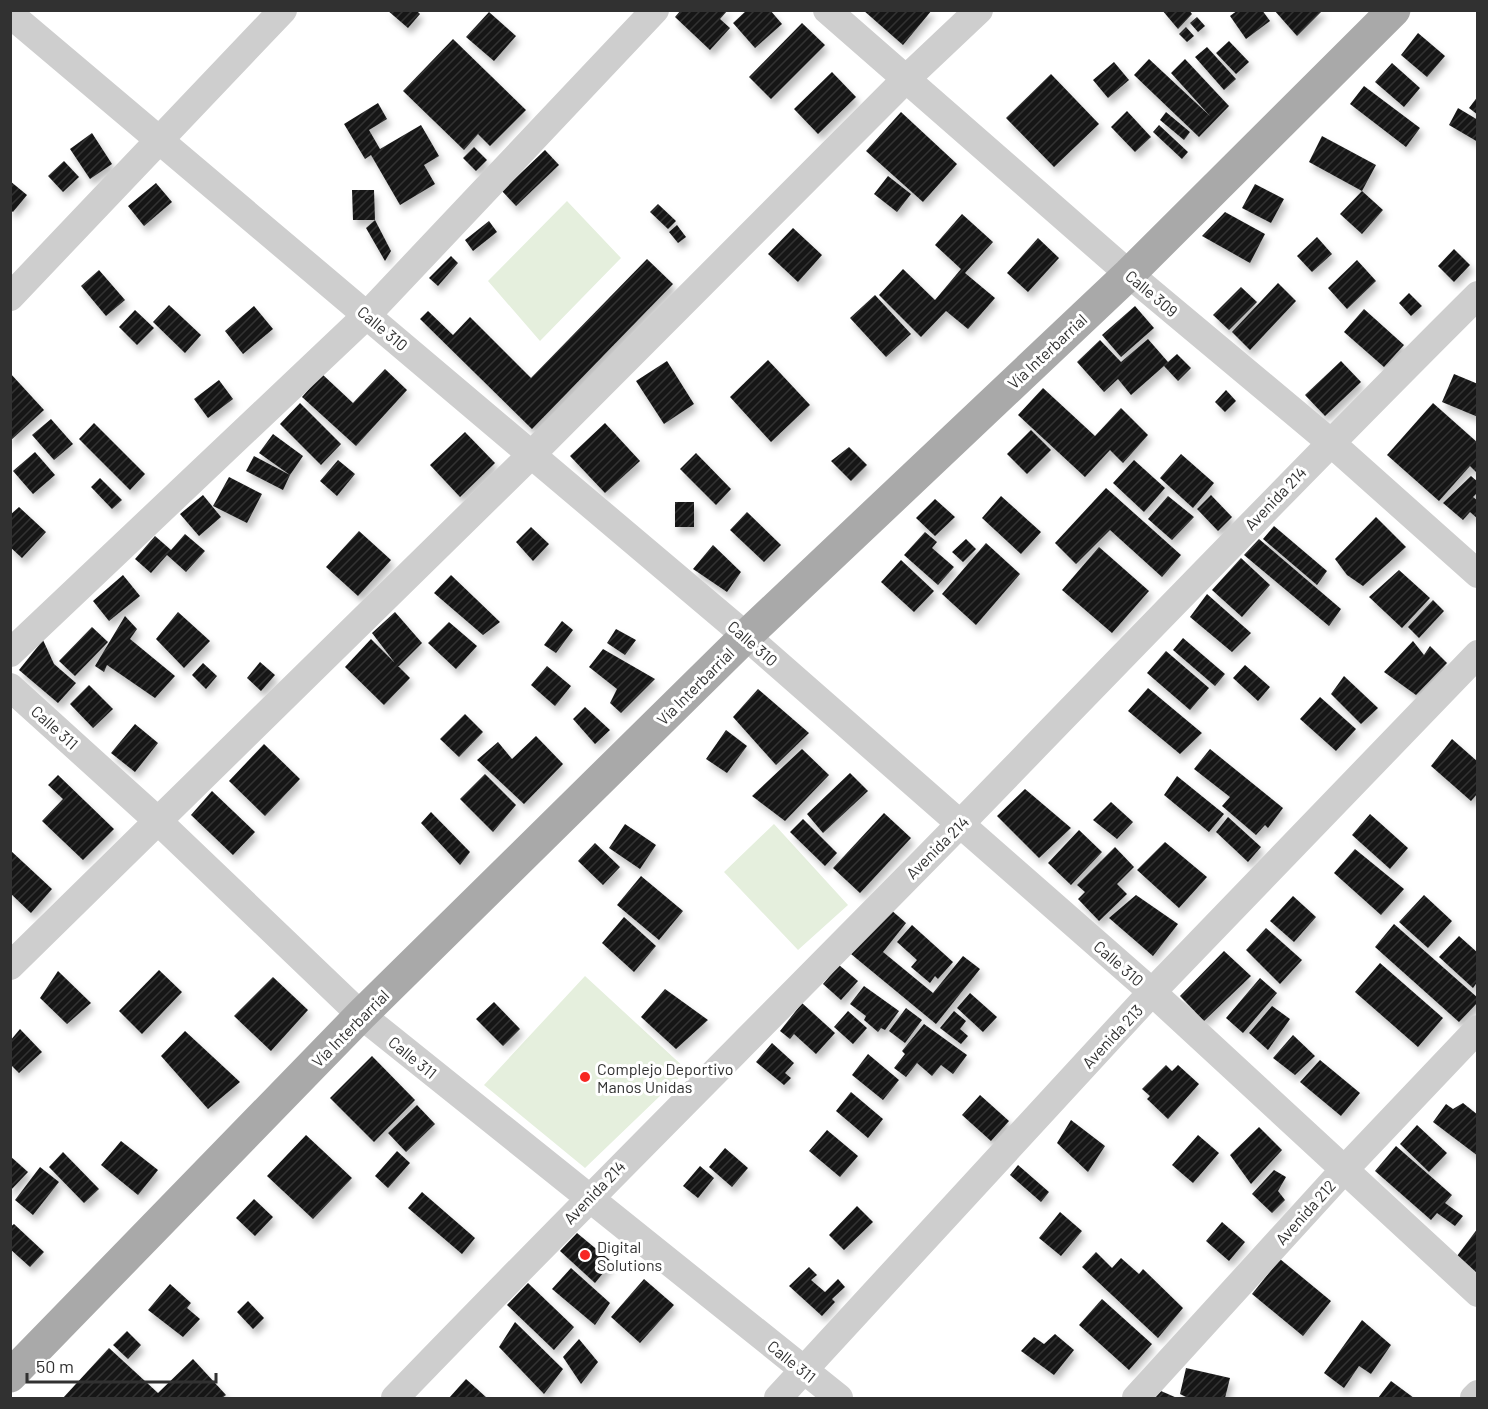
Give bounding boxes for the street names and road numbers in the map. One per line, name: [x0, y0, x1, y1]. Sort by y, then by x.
street label: Calle 309: [1122, 266, 1182, 320]
street label: Calle 310: [354, 302, 412, 354]
street label: Vía Interbarrial: [1003, 309, 1091, 393]
street label: Avenida 214: [1240, 462, 1310, 534]
street label: Calle 310: [724, 616, 782, 670]
street label: Vía Interbarrial: [652, 643, 738, 729]
street label: Calle 311: [28, 701, 82, 753]
street label: Avenida 214: [902, 812, 972, 882]
street label: Calle 310: [1090, 936, 1148, 990]
street label: Vía Interbarrial: [307, 985, 393, 1071]
street label: Avenida 213: [1078, 1000, 1146, 1072]
street label: Calle 311: [385, 1032, 441, 1082]
street label: Avenida 214: [559, 1156, 629, 1228]
street label: Avenida 212: [1271, 1176, 1339, 1248]
street label: Calle 311: [764, 1336, 820, 1386]

